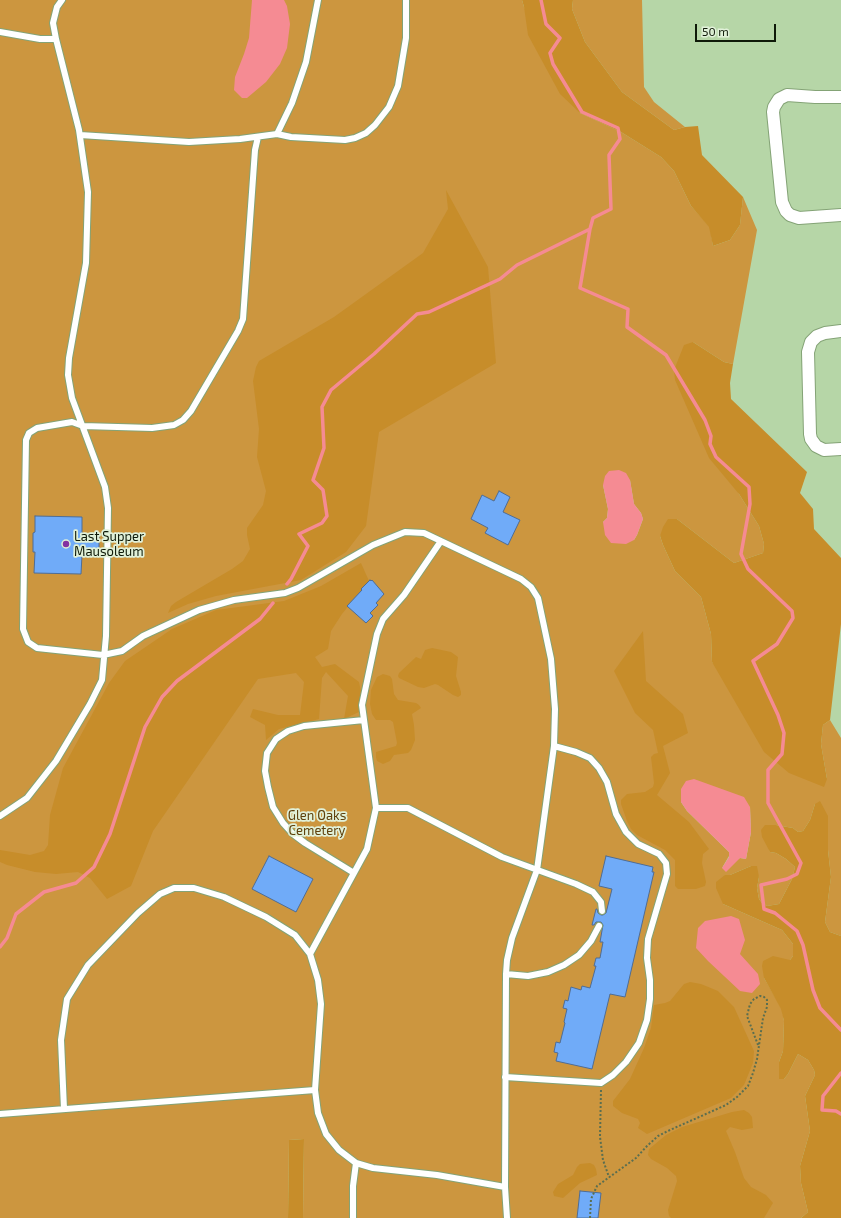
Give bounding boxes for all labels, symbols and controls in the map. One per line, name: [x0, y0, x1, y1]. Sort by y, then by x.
scale bar: [697, 16, 778, 42]
text: 50 m: [702, 24, 729, 38]
place label: Last Supper Mausoleum: [74, 529, 144, 560]
marker: Last Supper Mausoleum: [61, 539, 71, 549]
park label: Glen Oaks Cemetery: [288, 808, 346, 839]

